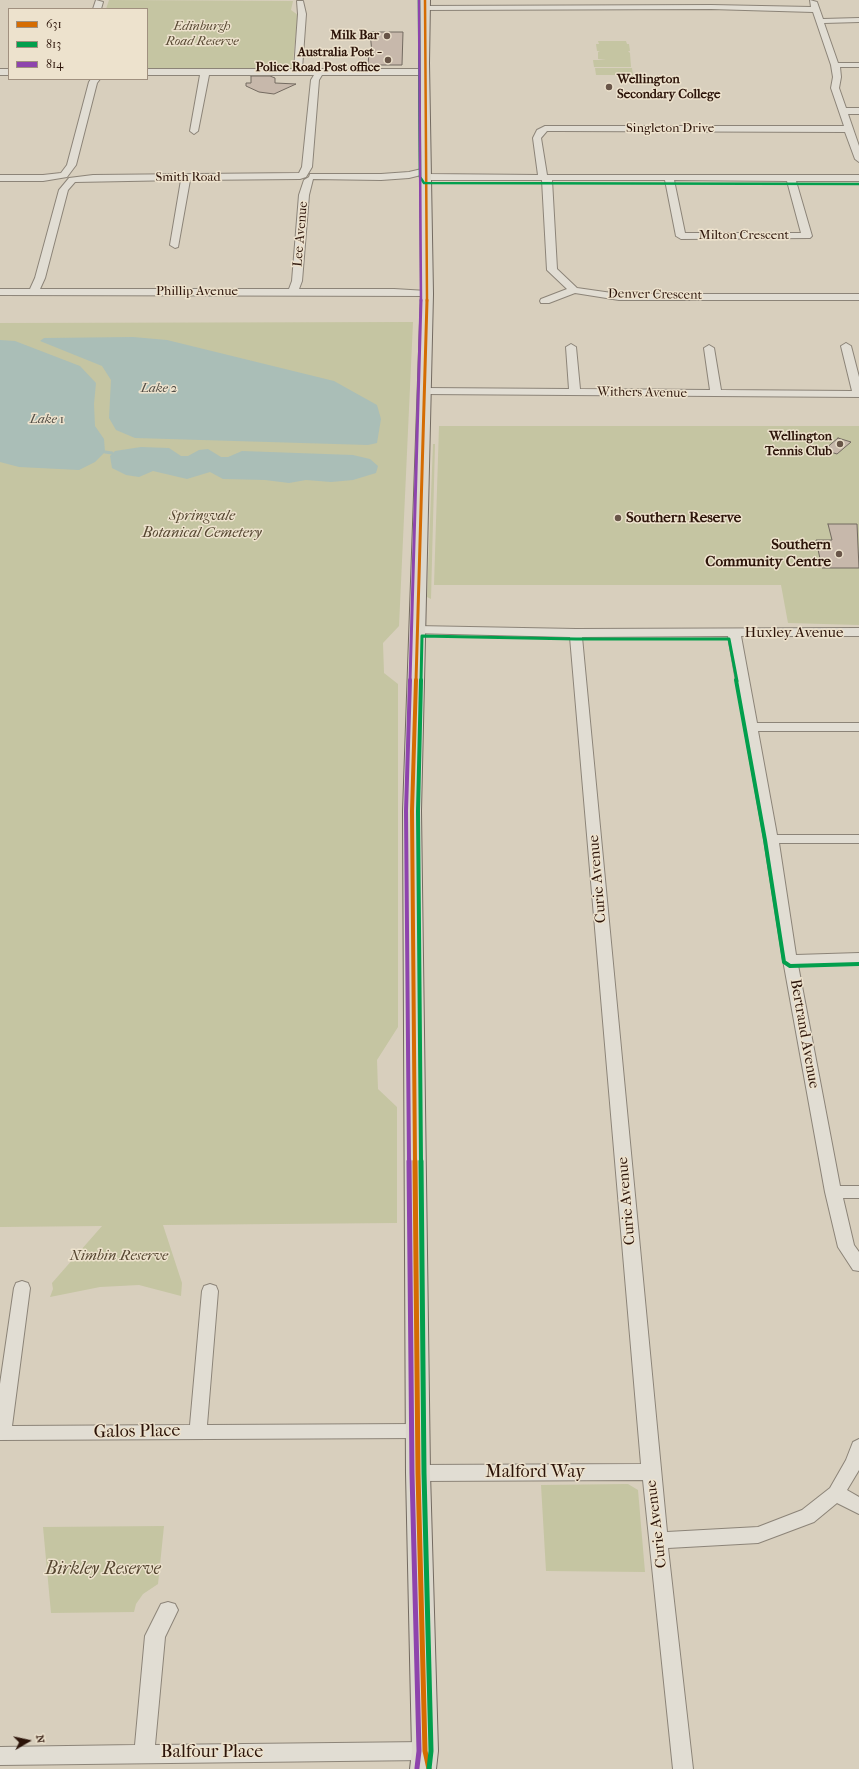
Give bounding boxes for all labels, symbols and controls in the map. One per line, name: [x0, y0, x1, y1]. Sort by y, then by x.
legend: [8, 8, 148, 80]
text: 631: [46, 17, 62, 31]
park label: Edinburgh Road Reserve: [166, 19, 238, 50]
place label: Milk Bar: [330, 28, 379, 44]
marker: Milk Bar: [382, 31, 392, 41]
text: 813: [46, 37, 61, 51]
place label: Australia Post - Police Road Post office: [255, 45, 380, 76]
marker: Australia Post - Police Road Post office: [383, 55, 393, 65]
text: 814: [46, 57, 63, 71]
place label: Wellington Secondary College: [617, 72, 720, 103]
marker: Wellington Secondary College: [604, 82, 614, 92]
street label: Singleton Drive: [626, 121, 714, 137]
street label: Smith Road: [156, 170, 220, 186]
street label: Lee Avenue: [290, 201, 312, 267]
street label: Milton Crescent: [699, 228, 789, 244]
street label: Phillip Avenue: [156, 284, 238, 300]
street label: Denver Crescent: [608, 286, 702, 304]
water label: Lake 2: [141, 381, 177, 397]
street label: Withers Avenue: [597, 384, 687, 402]
water label: Lake 1: [30, 412, 64, 428]
place label: Wellington Tennis Club: [765, 429, 832, 460]
marker: Wellington Tennis Club: [835, 439, 845, 449]
park label: Springvale Botanical Cemetery: [142, 507, 262, 542]
place label: Southern Reserve: [626, 509, 741, 527]
marker: Southern Reserve: [613, 513, 623, 523]
place label: Southern Community Centre: [705, 536, 831, 571]
marker: Southern Community Centre: [834, 549, 844, 559]
street label: Huxley Avenue: [745, 624, 843, 642]
street label: Curie Avenue: [585, 834, 611, 924]
street label: Bertrand Avenue: [786, 978, 822, 1090]
street label: Curie Avenue: [614, 1156, 640, 1246]
park label: Nimbin Reserve: [70, 1247, 168, 1265]
street label: Galos Place: [94, 1420, 180, 1444]
street label: Malford Way: [485, 1462, 585, 1484]
street label: Curie Avenue: [643, 1479, 671, 1569]
park label: Birkley Reserve: [45, 1559, 161, 1581]
north arrow: [8, 1721, 48, 1761]
text: N: [33, 1734, 47, 1744]
street label: Balfour Place: [161, 1742, 263, 1764]

